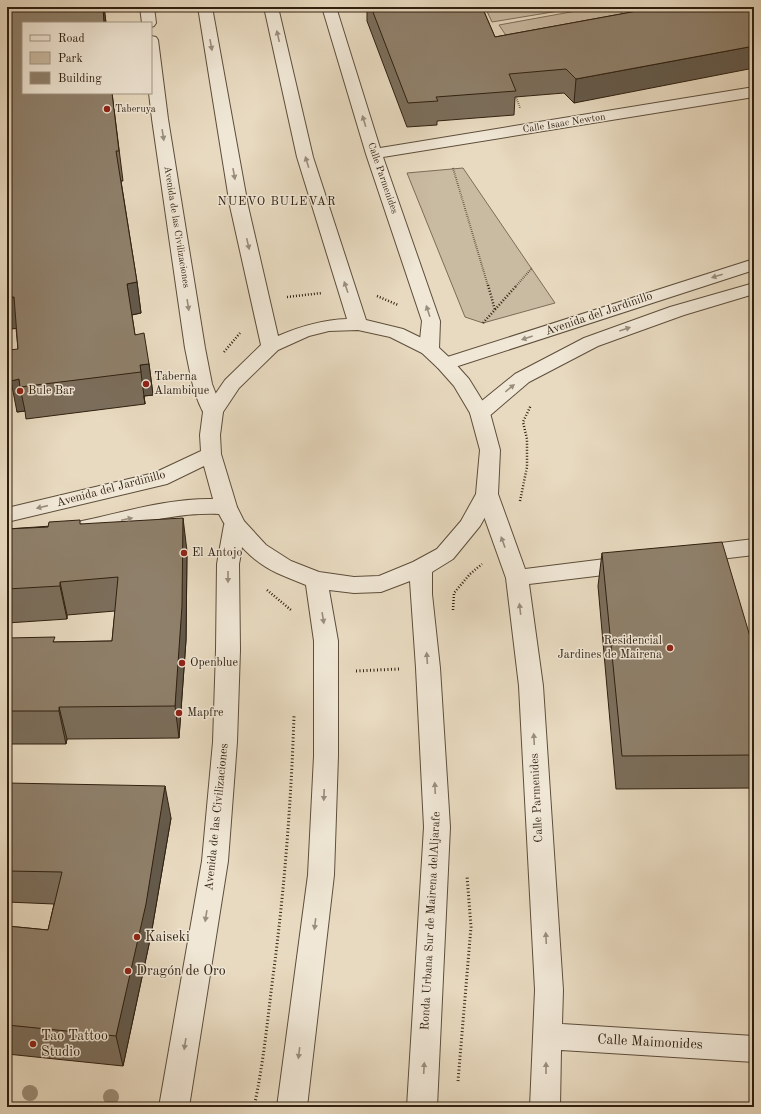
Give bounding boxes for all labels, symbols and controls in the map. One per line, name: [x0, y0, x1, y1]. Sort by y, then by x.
legend: [22, 22, 152, 94]
one-way arrow: [274, 30, 280, 42]
text: Road: [58, 33, 85, 45]
one-way arrow: [209, 39, 215, 52]
text: Park: [58, 53, 83, 65]
text: Building: [58, 73, 102, 85]
marker: Taberuya: [102, 104, 112, 114]
place label: Taberuya: [115, 104, 156, 114]
street label: Calle Isaac Newton: [522, 111, 607, 134]
one-way arrow: [361, 115, 367, 127]
one-way arrow: [160, 129, 166, 141]
street label: Calle Parmenides: [366, 141, 400, 215]
one-way arrow: [304, 156, 310, 168]
street label: Avenida de las Civilizaciones: [162, 165, 192, 289]
one-way arrow: [231, 167, 237, 180]
district label: NUEVO BULEVAR: [217, 196, 337, 208]
one-way arrow: [245, 238, 251, 250]
one-way arrow: [710, 273, 722, 279]
one-way arrow: [342, 280, 348, 292]
street label: Avenida del Jardinillo: [544, 290, 654, 338]
one-way arrow: [185, 299, 191, 311]
one-way arrow: [425, 304, 431, 316]
one-way arrow: [619, 326, 631, 332]
one-way arrow: [520, 335, 532, 341]
place label: Taberna Alambique: [154, 371, 210, 397]
marker: Taberna Alambique: [141, 379, 151, 389]
one-way arrow: [504, 383, 515, 392]
place label: Bule Bar: [28, 385, 74, 397]
marker: Bule Bar: [15, 386, 25, 396]
street label: Avenida del Jardinillo: [55, 469, 167, 509]
one-way arrow: [35, 504, 47, 510]
one-way arrow: [121, 516, 133, 522]
one-way arrow: [500, 535, 506, 547]
place label: El Antojo: [192, 547, 243, 559]
marker: El Antojo: [179, 548, 189, 558]
one-way arrow: [225, 571, 231, 584]
one-way arrow: [517, 603, 523, 615]
one-way arrow: [320, 612, 326, 624]
place label: Residencial Jardines de Mairena: [557, 635, 662, 661]
marker: Residencial Jardines de Mairena: [665, 643, 675, 653]
one-way arrow: [423, 652, 430, 664]
place label: Openblue: [190, 657, 238, 669]
marker: Openblue: [177, 658, 187, 668]
place label: Mapfre: [187, 707, 224, 719]
marker: Mapfre: [174, 708, 184, 718]
one-way arrow: [530, 733, 537, 745]
street label: Avenida de las Civilizaciones: [203, 743, 231, 891]
street label: Calle Parmenides: [529, 753, 545, 843]
one-way arrow: [431, 782, 438, 794]
one-way arrow: [321, 789, 328, 801]
street label: Ronda Urbana Sur de Mairena delAljarafe: [419, 811, 443, 1031]
one-way arrow: [203, 910, 209, 922]
one-way arrow: [312, 918, 318, 930]
place label: Kaiseki: [145, 930, 190, 944]
marker: Kaiseki: [132, 932, 142, 942]
one-way arrow: [542, 932, 549, 944]
place label: Dragón de Oro: [136, 964, 226, 978]
marker: Dragón de Oro: [123, 966, 133, 976]
place label: Tao Tattoo Studio: [41, 1029, 108, 1059]
street label: Calle Maimonides: [597, 1032, 703, 1052]
one-way arrow: [181, 1038, 187, 1050]
marker: Tao Tattoo Studio: [28, 1039, 38, 1049]
one-way arrow: [296, 1047, 302, 1059]
one-way arrow: [543, 1061, 549, 1074]
one-way arrow: [420, 1062, 427, 1074]

